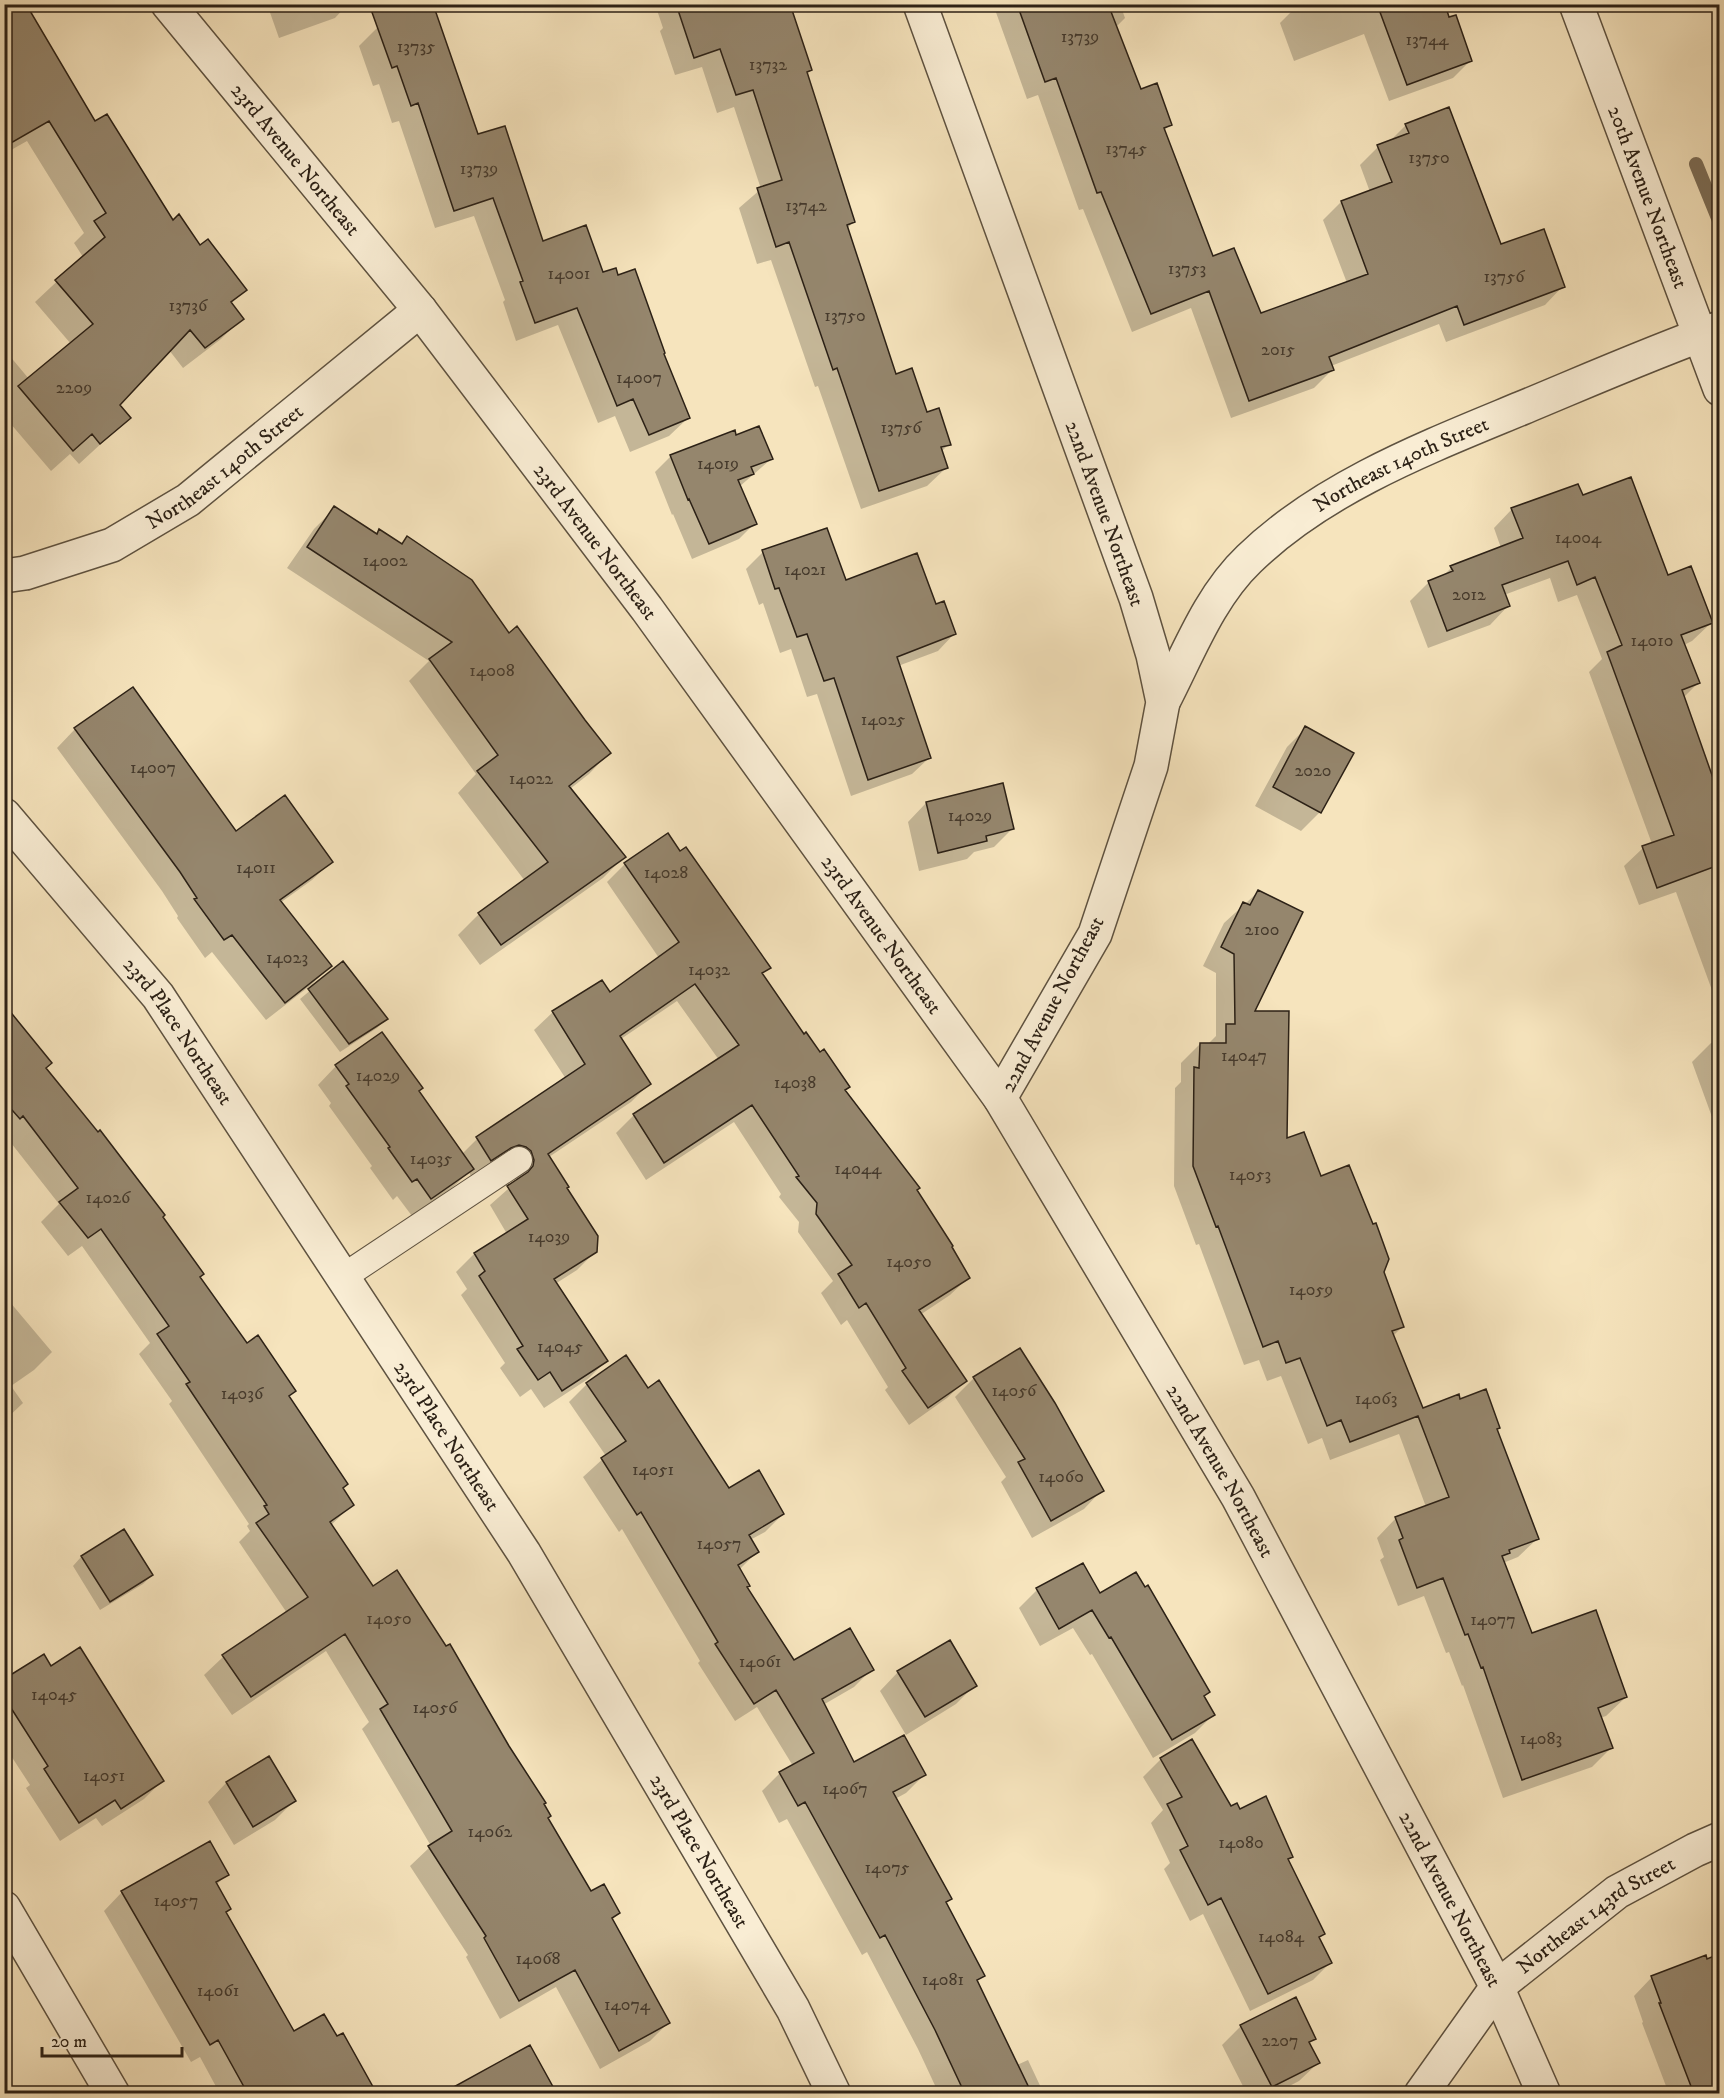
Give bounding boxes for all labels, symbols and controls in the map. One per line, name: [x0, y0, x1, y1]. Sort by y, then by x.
house number: 13739: [1061, 26, 1099, 48]
house number: 13744: [1405, 29, 1449, 51]
house number: 13735: [397, 36, 435, 58]
house number: 13732: [749, 54, 787, 76]
street label: 23rd Avenue Northeast: [225, 78, 366, 242]
street label: 20th Avenue Northeast: [1601, 102, 1693, 292]
house number: 13745: [1105, 138, 1147, 160]
house number: 13750: [1408, 147, 1450, 169]
house number: 13739: [460, 158, 498, 180]
house number: 13742: [785, 195, 827, 217]
house number: 13753: [1168, 258, 1206, 280]
house number: 14001: [548, 263, 590, 285]
house number: 13756: [1483, 266, 1525, 288]
house number: 13736: [169, 295, 208, 317]
house number: 13750: [824, 305, 866, 327]
house number: 2015: [1261, 339, 1295, 361]
house number: 14007: [616, 367, 662, 389]
house number: 2209: [56, 377, 92, 399]
street label: Northeast 140th Street: [142, 399, 309, 536]
street label: Northeast 140th Street: [1309, 411, 1493, 519]
house number: 13756: [880, 417, 922, 439]
street label: 22nd Avenue Northeast: [1059, 417, 1150, 610]
house number: 14019: [697, 453, 739, 475]
street label: 23rd Avenue Northeast: [527, 459, 663, 626]
house number: 14004: [1555, 527, 1602, 549]
house number: 14002: [362, 550, 408, 572]
house number: 14021: [784, 559, 826, 581]
house number: 2012: [1452, 584, 1486, 606]
house number: 14010: [1631, 630, 1673, 652]
house number: 14008: [469, 660, 515, 682]
house number: 14025: [861, 709, 905, 731]
house number: 14007: [130, 757, 176, 779]
house number: 2020: [1294, 760, 1332, 782]
house number: 14022: [509, 768, 553, 790]
house number: 14029: [948, 805, 992, 827]
street label: 23rd Avenue Northeast: [815, 850, 947, 1020]
house number: 14011: [236, 857, 276, 879]
house number: 14028: [644, 862, 688, 884]
street label: 22nd Avenue Northeast: [996, 912, 1110, 1097]
house number: 2100: [1245, 919, 1279, 941]
house number: 14023: [266, 947, 308, 969]
street label: 23rd Place Northeast: [117, 953, 238, 1110]
house number: 14032: [688, 959, 730, 981]
house number: 14047: [1221, 1045, 1267, 1067]
house number: 14029: [356, 1065, 400, 1087]
house number: 14038: [774, 1072, 816, 1094]
house number: 14035: [410, 1148, 452, 1170]
house number: 14044: [834, 1158, 882, 1180]
house number: 14053: [1229, 1164, 1271, 1186]
house number: 14026: [86, 1187, 131, 1209]
house number: 14039: [528, 1226, 570, 1248]
house number: 14050: [886, 1251, 932, 1273]
house number: 14059: [1289, 1279, 1333, 1301]
house number: 14045: [537, 1336, 583, 1358]
street label: 23rd Place Northeast: [387, 1356, 505, 1517]
house number: 14056: [992, 1380, 1037, 1402]
street label: 22nd Avenue Northeast: [1160, 1380, 1280, 1562]
house number: 14036: [221, 1383, 264, 1405]
house number: 14063: [1355, 1388, 1397, 1410]
house number: 14051: [632, 1459, 674, 1481]
house number: 14060: [1038, 1466, 1084, 1488]
house number: 14057: [696, 1533, 742, 1555]
house number: 14050: [366, 1608, 412, 1630]
house number: 14077: [1470, 1609, 1516, 1631]
house number: 14061: [739, 1651, 781, 1673]
house number: 14045: [31, 1684, 77, 1706]
house number: 14056: [413, 1697, 458, 1719]
house number: 14083: [1520, 1728, 1562, 1750]
house number: 14051: [83, 1765, 125, 1787]
street label: 23rd Place Northeast: [643, 1770, 755, 1933]
house number: 14067: [822, 1778, 868, 1800]
street label: 22nd Avenue Northeast: [1392, 1807, 1507, 1992]
house number: 14062: [468, 1821, 513, 1843]
house number: 14080: [1218, 1832, 1264, 1854]
street label: Northeast 143rd Street: [1512, 1851, 1680, 1980]
house number: 14075: [864, 1857, 910, 1879]
house number: 14057: [153, 1890, 199, 1912]
house number: 14084: [1258, 1926, 1305, 1948]
house number: 14068: [515, 1948, 561, 1970]
house number: 14081: [922, 1969, 964, 1991]
house number: 14061: [197, 1980, 239, 2002]
house number: 14074: [604, 1994, 651, 2016]
scale bar: [42, 2020, 182, 2058]
house number: 2207: [1262, 2030, 1298, 2052]
text: 20 m: [51, 2031, 87, 2053]

